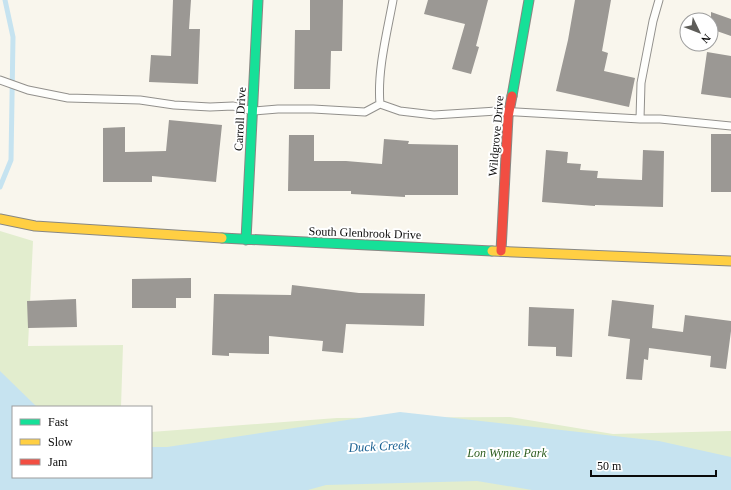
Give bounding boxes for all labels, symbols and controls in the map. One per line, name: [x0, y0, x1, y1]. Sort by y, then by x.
north arrow: [679, 12, 719, 52]
text: N: [699, 32, 713, 46]
street label: Carroll Drive: [231, 87, 249, 151]
street label: Wildgrove Drive: [485, 95, 507, 177]
street label: South Glenbrook Drive: [308, 224, 422, 242]
legend: [12, 406, 152, 478]
text: Fast: [48, 415, 69, 429]
text: Slow: [48, 435, 73, 449]
water label: Duck Creek: [347, 437, 410, 455]
park label: Lon Wynne Park: [466, 446, 547, 460]
scale bar: [591, 452, 716, 478]
text: Jam: [48, 455, 68, 469]
text: 50 m: [597, 459, 622, 473]

